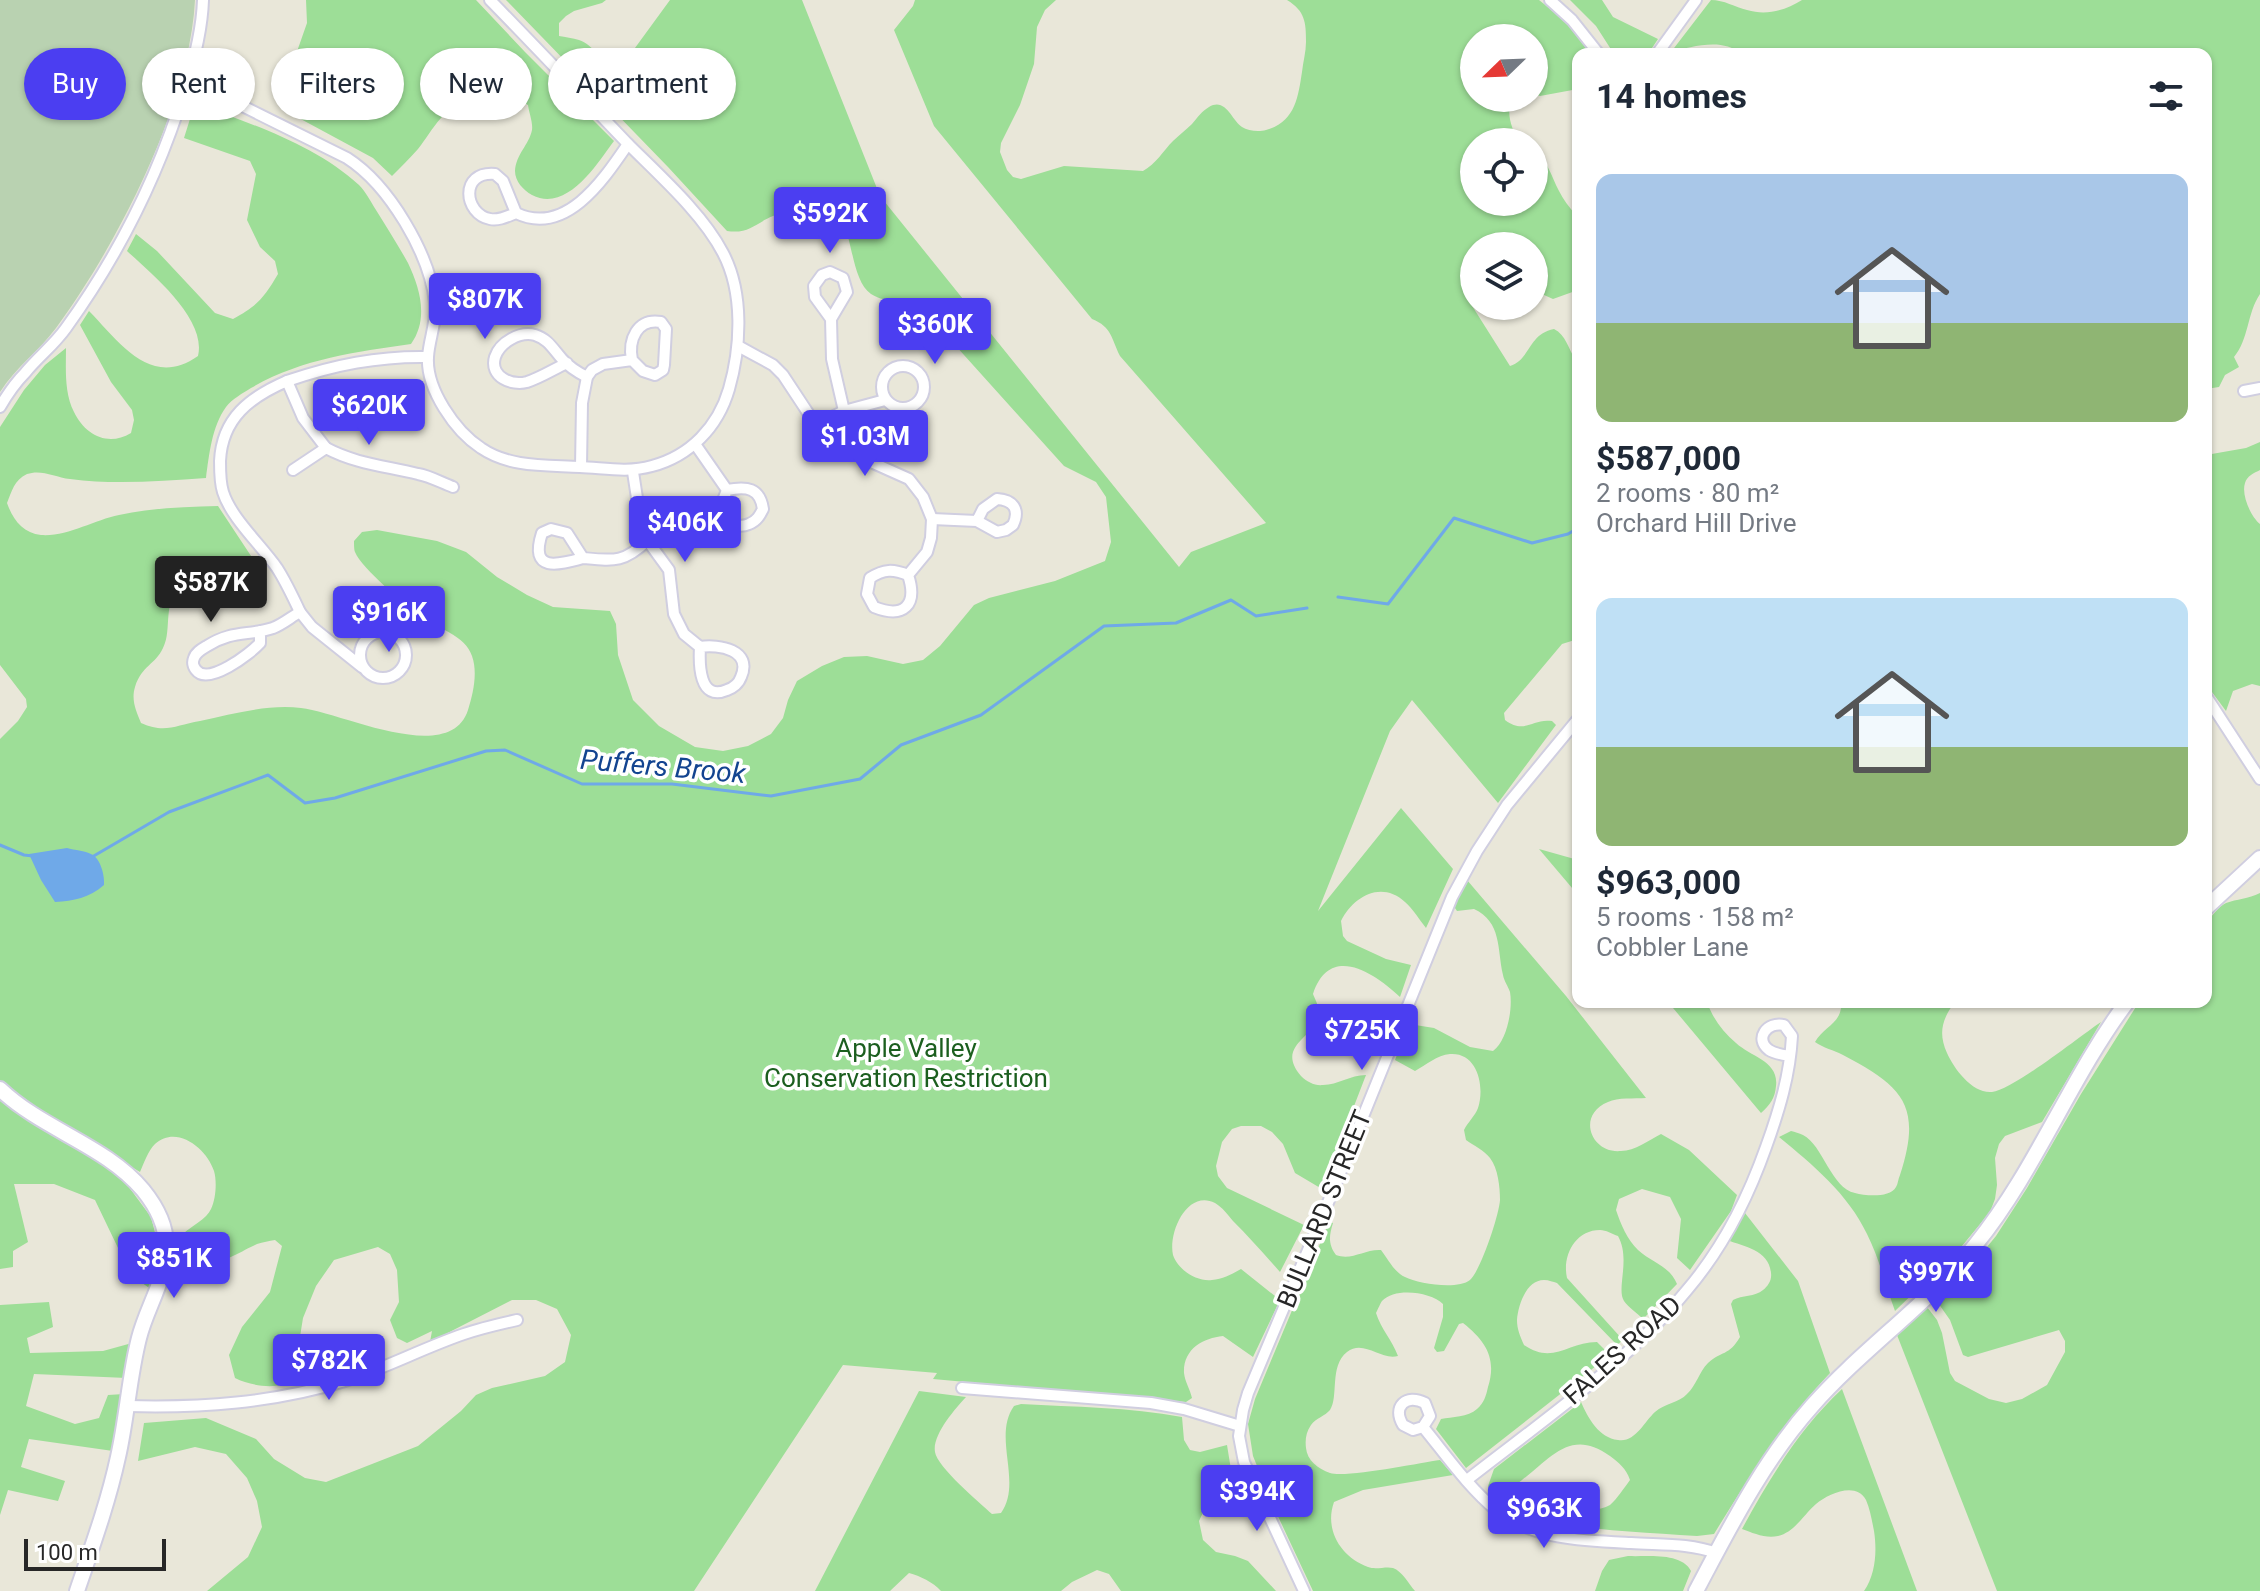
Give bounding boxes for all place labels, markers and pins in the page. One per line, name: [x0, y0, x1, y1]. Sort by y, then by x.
pin: $592K: [774, 187, 886, 255]
pin: $807K: [429, 273, 541, 341]
pin: $360K: [879, 298, 991, 366]
pin: $620K: [313, 379, 425, 447]
pin: $1.03M: [800, 410, 930, 478]
pin: $406K: [629, 496, 741, 564]
pin: $587K: [155, 556, 267, 624]
pin: $916K: [333, 586, 445, 654]
pin: $725K: [1306, 1004, 1418, 1072]
pin: $851K: [118, 1232, 230, 1300]
pin: $997K: [1880, 1246, 1992, 1314]
pin: $782K: [273, 1334, 385, 1402]
pin: $394K: [1201, 1465, 1313, 1533]
pin: $963K: [1488, 1482, 1600, 1550]

